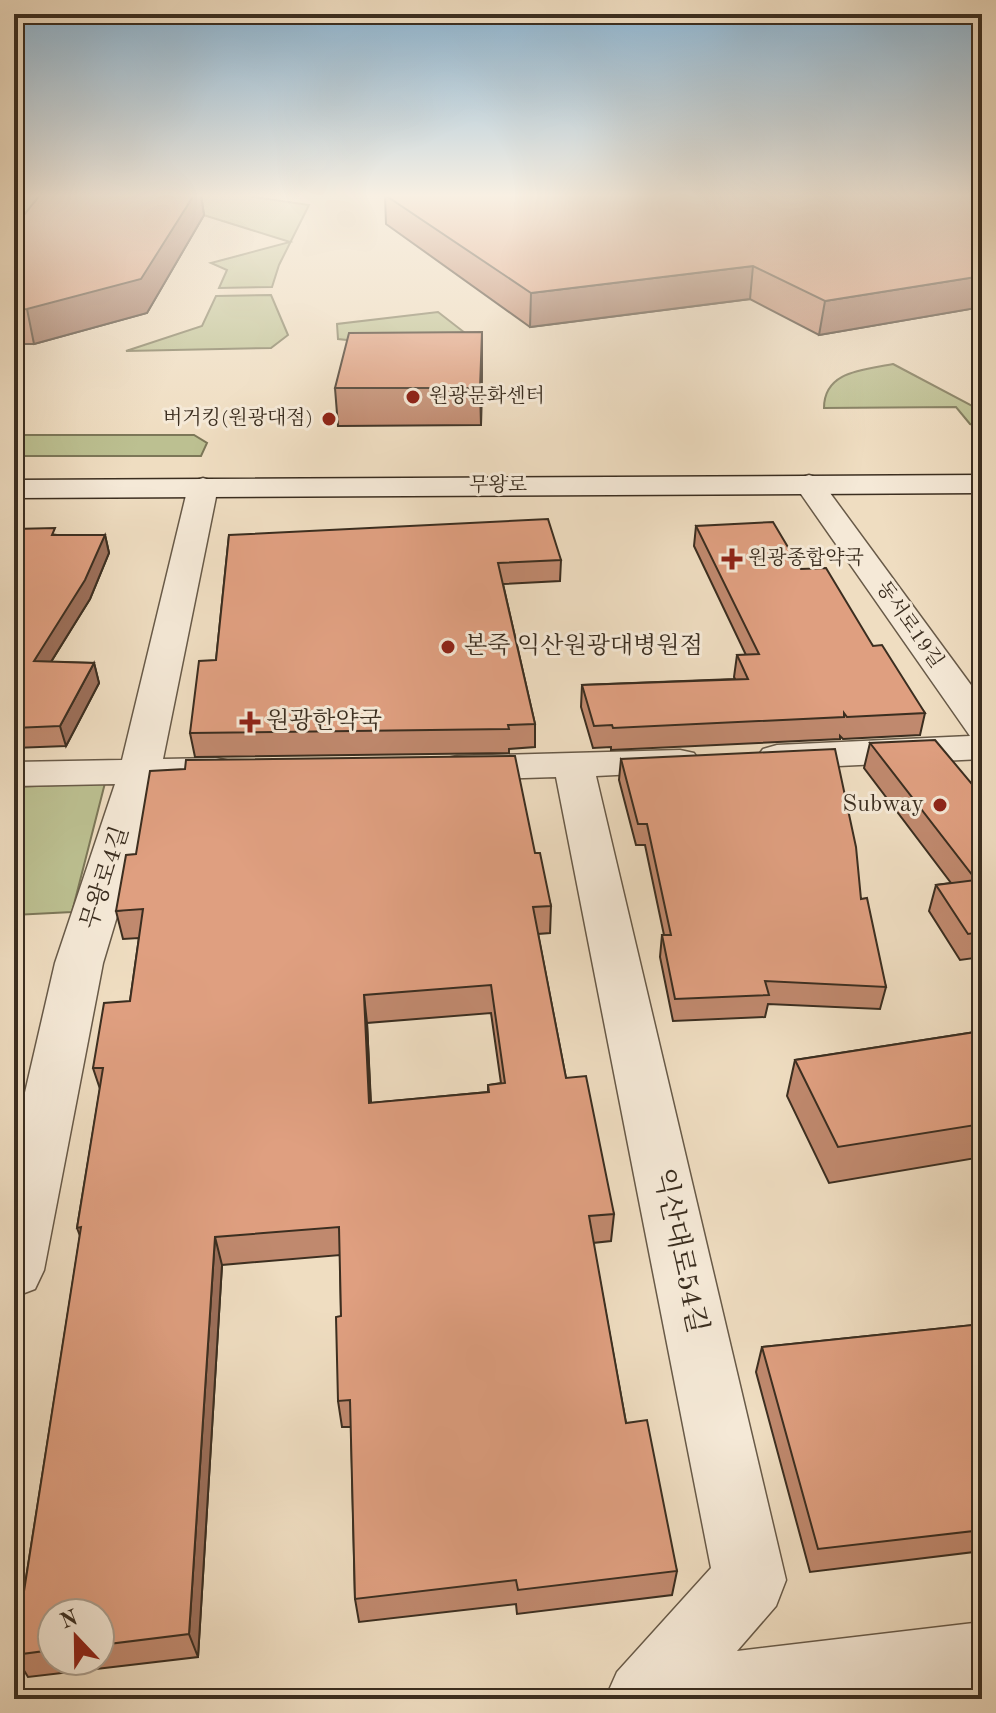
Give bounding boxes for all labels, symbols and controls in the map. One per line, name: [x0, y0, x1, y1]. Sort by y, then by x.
place label: 원광문화센터: [429, 385, 545, 407]
marker: 원광문화센터: [404, 388, 422, 406]
place label: 버거킹(원광대점): [163, 407, 313, 429]
marker: 버거킹(원광대점): [320, 410, 338, 428]
street label: 무왕로: [469, 474, 527, 496]
place label: 원광종합약국: [748, 547, 864, 569]
marker: 원광종합약국: [723, 550, 741, 568]
street label: 동서로19길: [872, 577, 948, 672]
place label: 본죽 익산원광대병원점: [464, 632, 703, 659]
marker: 본죽 익산원광대병원점: [439, 638, 457, 656]
place label: 원광한약국: [266, 708, 382, 734]
marker: 원광한약국: [241, 713, 259, 731]
place label: Subway: [842, 793, 924, 817]
marker: Subway: [931, 796, 949, 814]
street label: 무왕로4길: [76, 823, 134, 932]
street label: 익산대로54길: [648, 1166, 712, 1336]
north arrow: [36, 1597, 116, 1677]
text: N: [57, 1607, 81, 1634]

